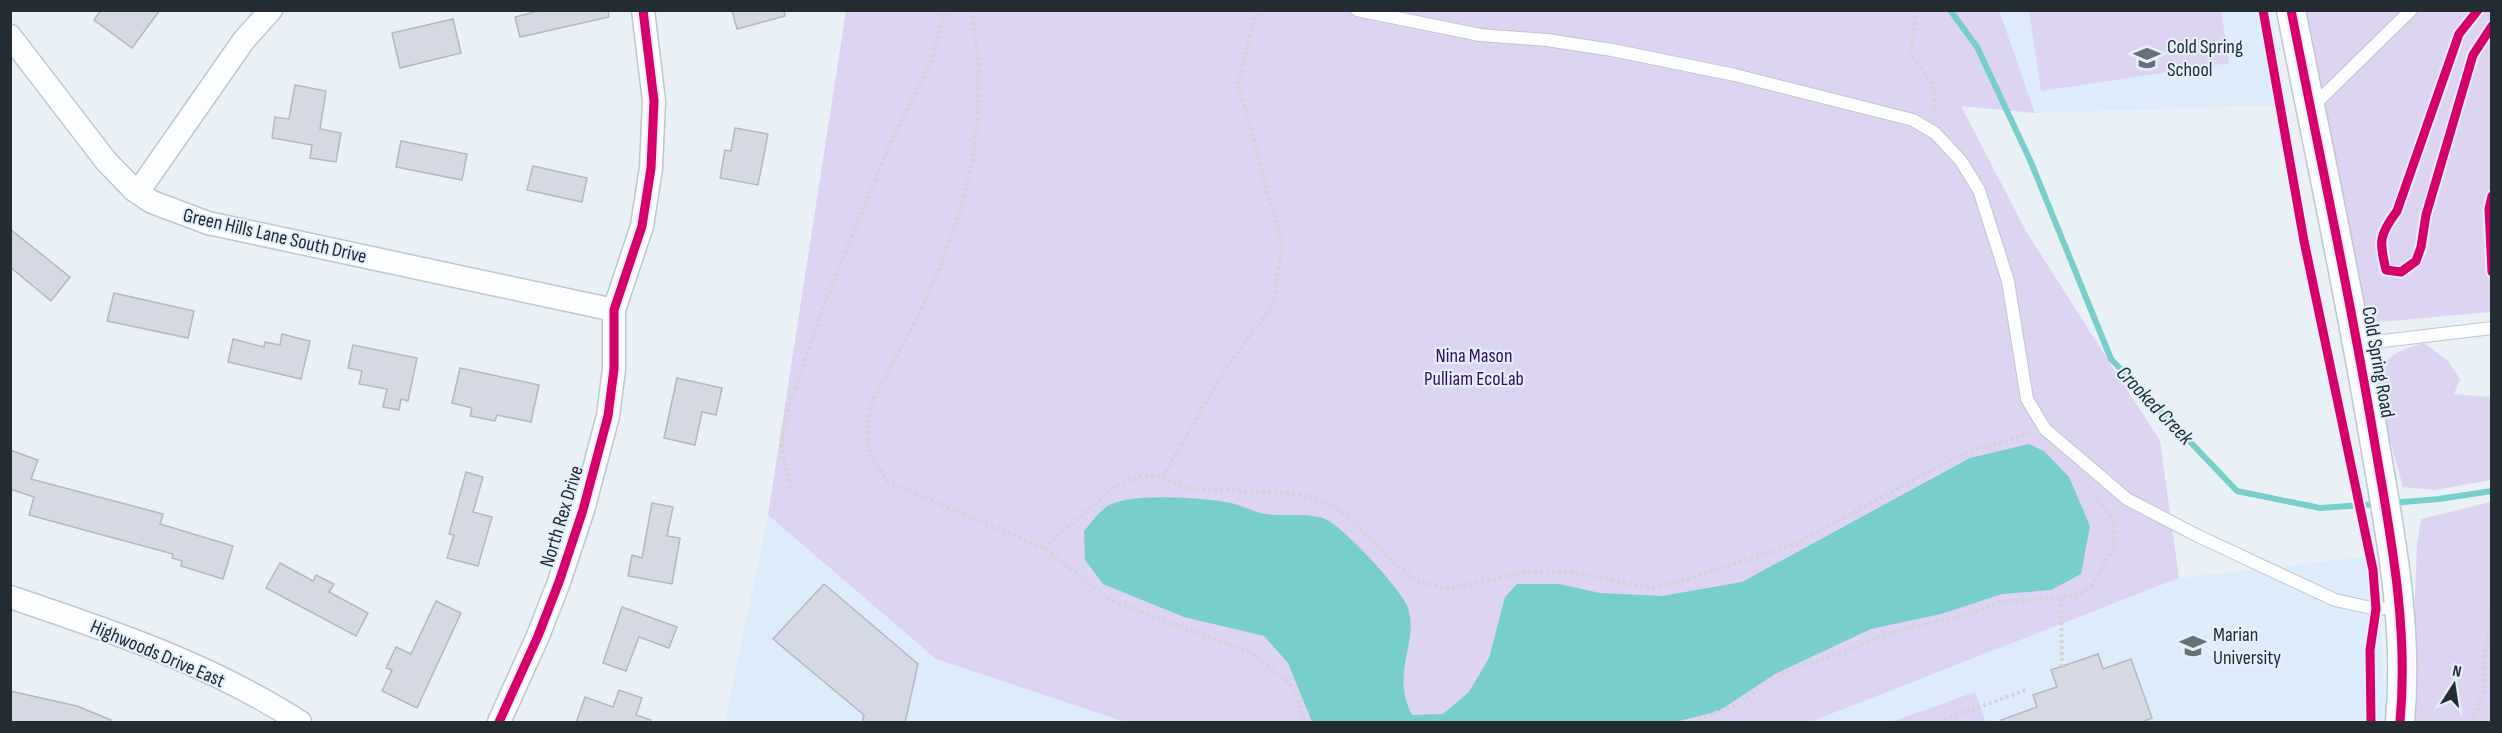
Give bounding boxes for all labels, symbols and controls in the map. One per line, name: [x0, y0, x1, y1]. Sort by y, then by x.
place label: Cold Spring School: [2167, 35, 2243, 82]
school or university icon: Cold Spring School: [2132, 43, 2162, 73]
street label: Green Hills Lane South Drive: [181, 203, 369, 269]
street label: Cold Spring Road: [2356, 305, 2400, 420]
park label: Nina Mason Pulliam EcoLab: [1424, 344, 1524, 391]
water label: Crooked Creek: [2111, 361, 2199, 451]
street label: North Rex Drive: [535, 463, 589, 570]
street label: Highwoods Drive East: [87, 615, 229, 693]
place label: Marian University: [2213, 623, 2281, 670]
school or university icon: Marian University: [2178, 631, 2208, 661]
north arrow: [2424, 655, 2484, 715]
text: N: [2451, 662, 2463, 682]

